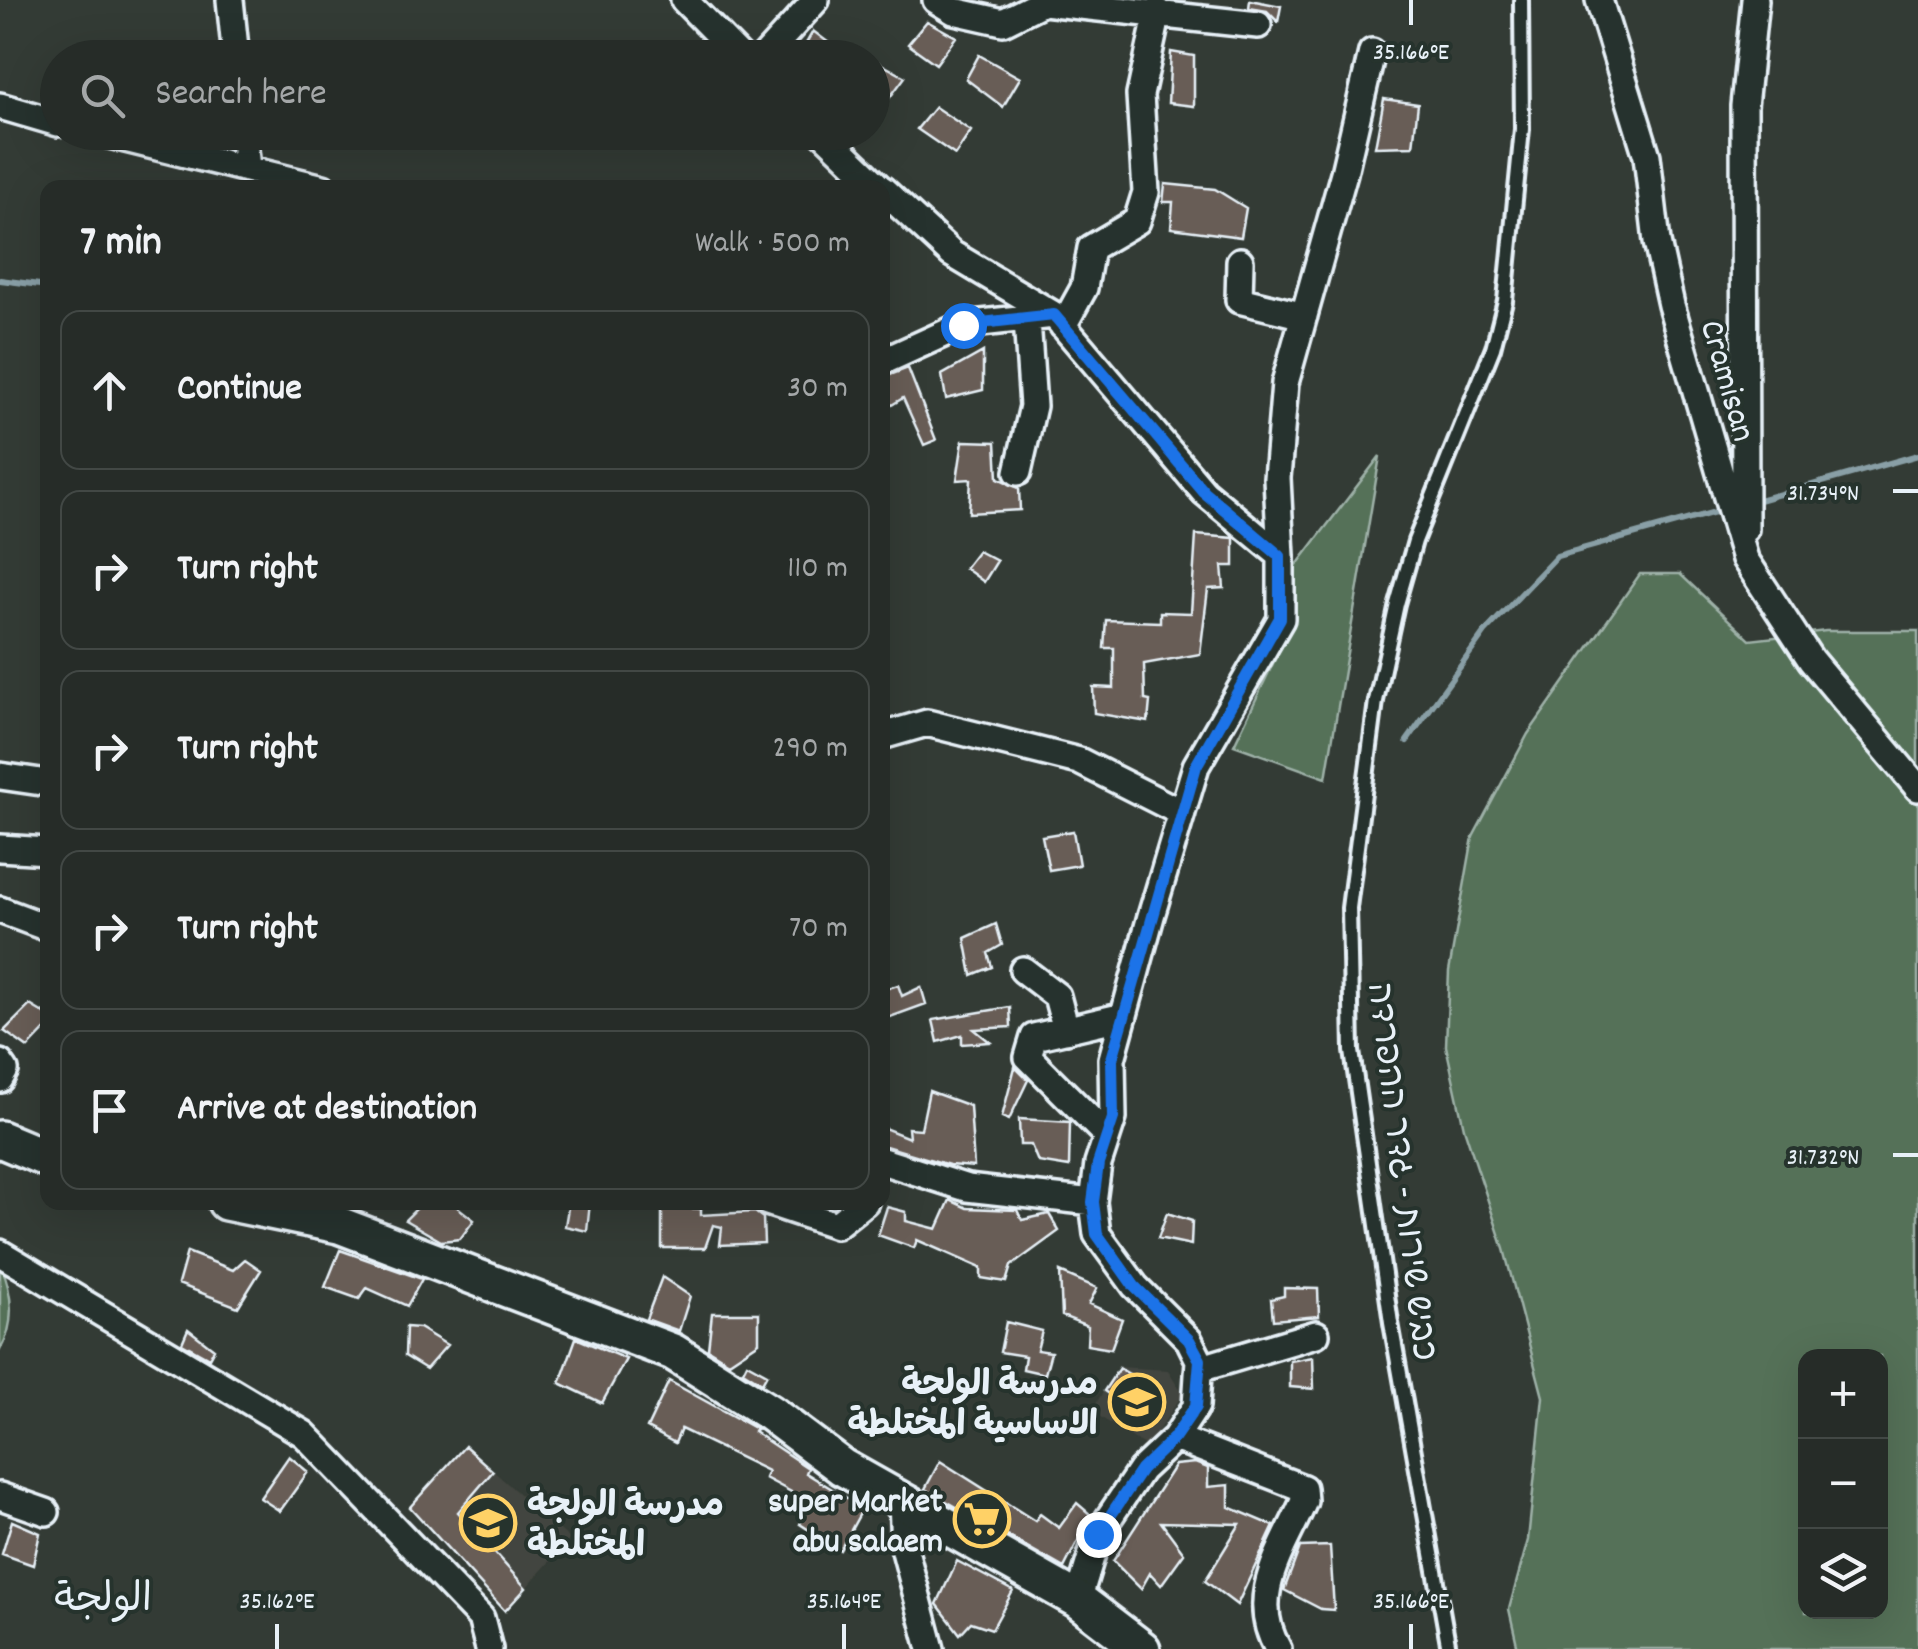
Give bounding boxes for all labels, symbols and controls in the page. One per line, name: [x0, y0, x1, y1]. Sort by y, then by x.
text: 35.166°E: [1373, 36, 1450, 72]
search box: [40, 40, 890, 150]
icon: search: [75, 68, 130, 123]
text: Search here: [155, 68, 327, 123]
text: 7 min: [80, 215, 162, 275]
text: Walk · 500 m: [695, 222, 850, 268]
route start: [941, 303, 987, 349]
street label: Cramisan: [1684, 315, 1766, 448]
icon: ahead: [82, 363, 137, 418]
text: Continue: [177, 363, 302, 418]
text: 30 m: [787, 367, 848, 413]
text: 31.734°N: [1787, 477, 1859, 513]
icon: right: [82, 543, 137, 598]
text: Turn right: [177, 543, 318, 598]
text: 110 m: [787, 547, 848, 593]
icon: right: [82, 723, 137, 778]
text: Turn right: [177, 723, 318, 778]
text: 290 m: [773, 727, 848, 773]
icon: right: [82, 903, 137, 958]
text: Turn right: [177, 903, 318, 958]
text: 70 m: [789, 907, 848, 953]
street label: כביש שירות - גדר ההפרדה: [1351, 980, 1447, 1364]
icon: arrive: [82, 1083, 137, 1138]
text: Arrive at destination: [177, 1083, 477, 1138]
text: 31.732°N: [1787, 1141, 1859, 1177]
map controls: [1798, 1349, 1888, 1619]
button: +: [1798, 1349, 1888, 1439]
place label: مدرسة الولجة الاساسية المختلطة: [847, 1362, 1098, 1452]
school or university icon: مدرسة الولجة الاساسية المختلطة: [1107, 1372, 1167, 1432]
button: −: [1798, 1439, 1888, 1529]
place label: super Market abu salaem: [768, 1479, 943, 1569]
place label: مدرسة الولجة المختلطة: [527, 1483, 724, 1573]
supermarket icon: super Market abu salaem: [952, 1489, 1012, 1549]
school or university icon: مدرسة الولجة المختلطة: [458, 1493, 518, 1553]
route end: [1076, 1512, 1122, 1558]
button: layers: [1798, 1529, 1888, 1619]
district label: الولجة: [54, 1574, 152, 1631]
text: 35.162°E: [240, 1585, 315, 1621]
text: 35.164°E: [807, 1585, 882, 1621]
text: 35.166°E: [1373, 1585, 1450, 1621]

